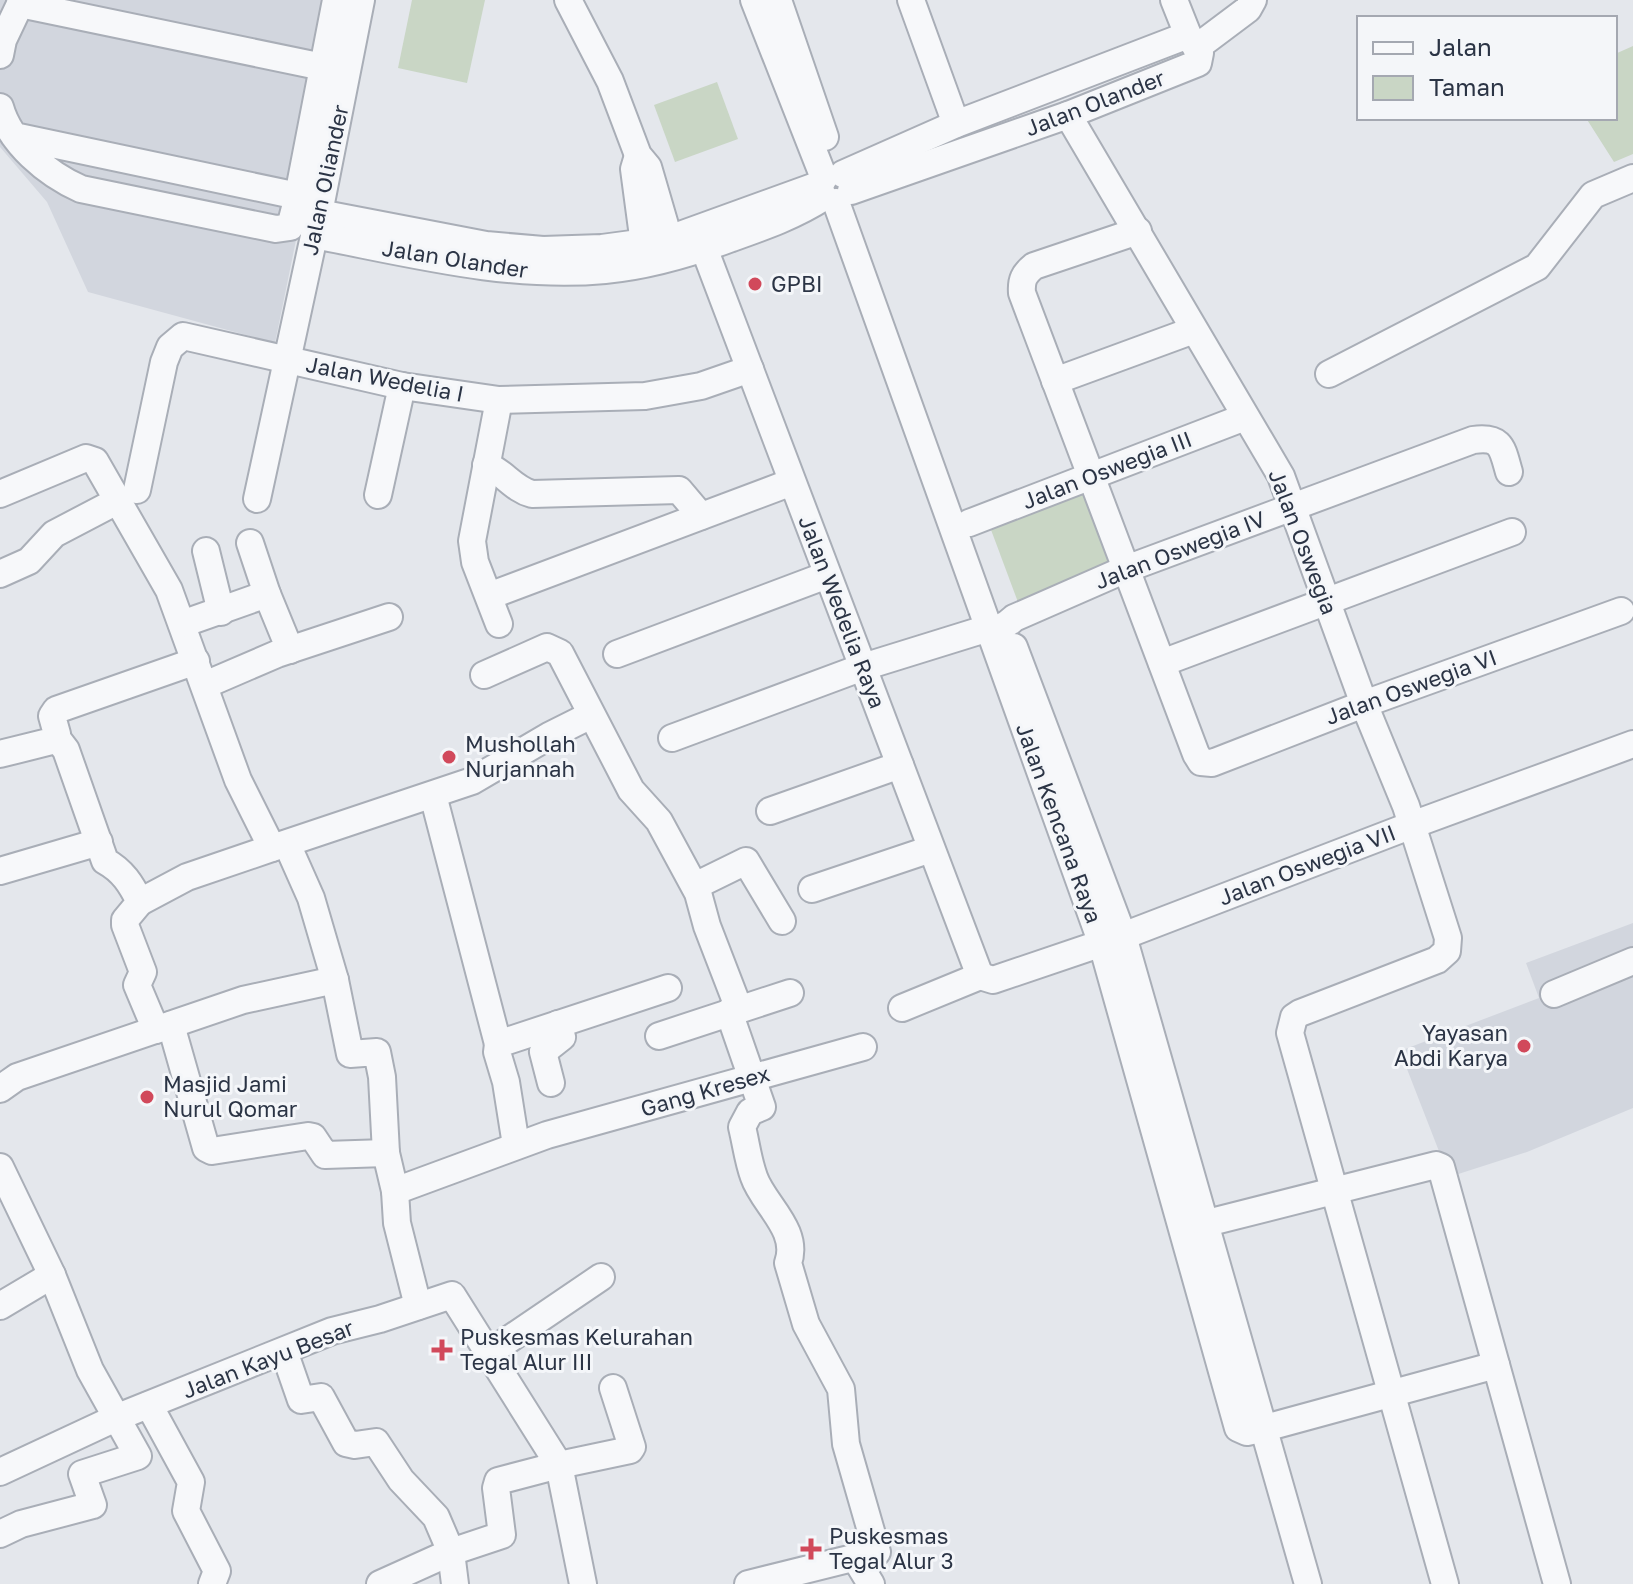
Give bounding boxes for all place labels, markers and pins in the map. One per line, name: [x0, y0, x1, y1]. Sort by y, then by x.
place label: GPBI: [771, 270, 823, 297]
marker: GPBI: [746, 275, 764, 293]
place label: Mushollah Nurjannah: [465, 730, 576, 782]
marker: Mushollah Nurjannah: [440, 748, 458, 766]
place label: Yayasan Abdi Karya: [1394, 1019, 1508, 1071]
marker: Yayasan Abdi Karya: [1515, 1037, 1533, 1055]
place label: Masjid Jami Nurul Qomar: [163, 1070, 298, 1122]
marker: Masjid Jami Nurul Qomar: [138, 1088, 156, 1106]
place label: Puskesmas Kelurahan Tegal Alur III: [460, 1323, 693, 1375]
marker: Puskesmas Kelurahan Tegal Alur III: [431, 1339, 453, 1361]
place label: Puskesmas Tegal Alur 3: [829, 1522, 954, 1574]
marker: Puskesmas Tegal Alur 3: [800, 1538, 822, 1560]

